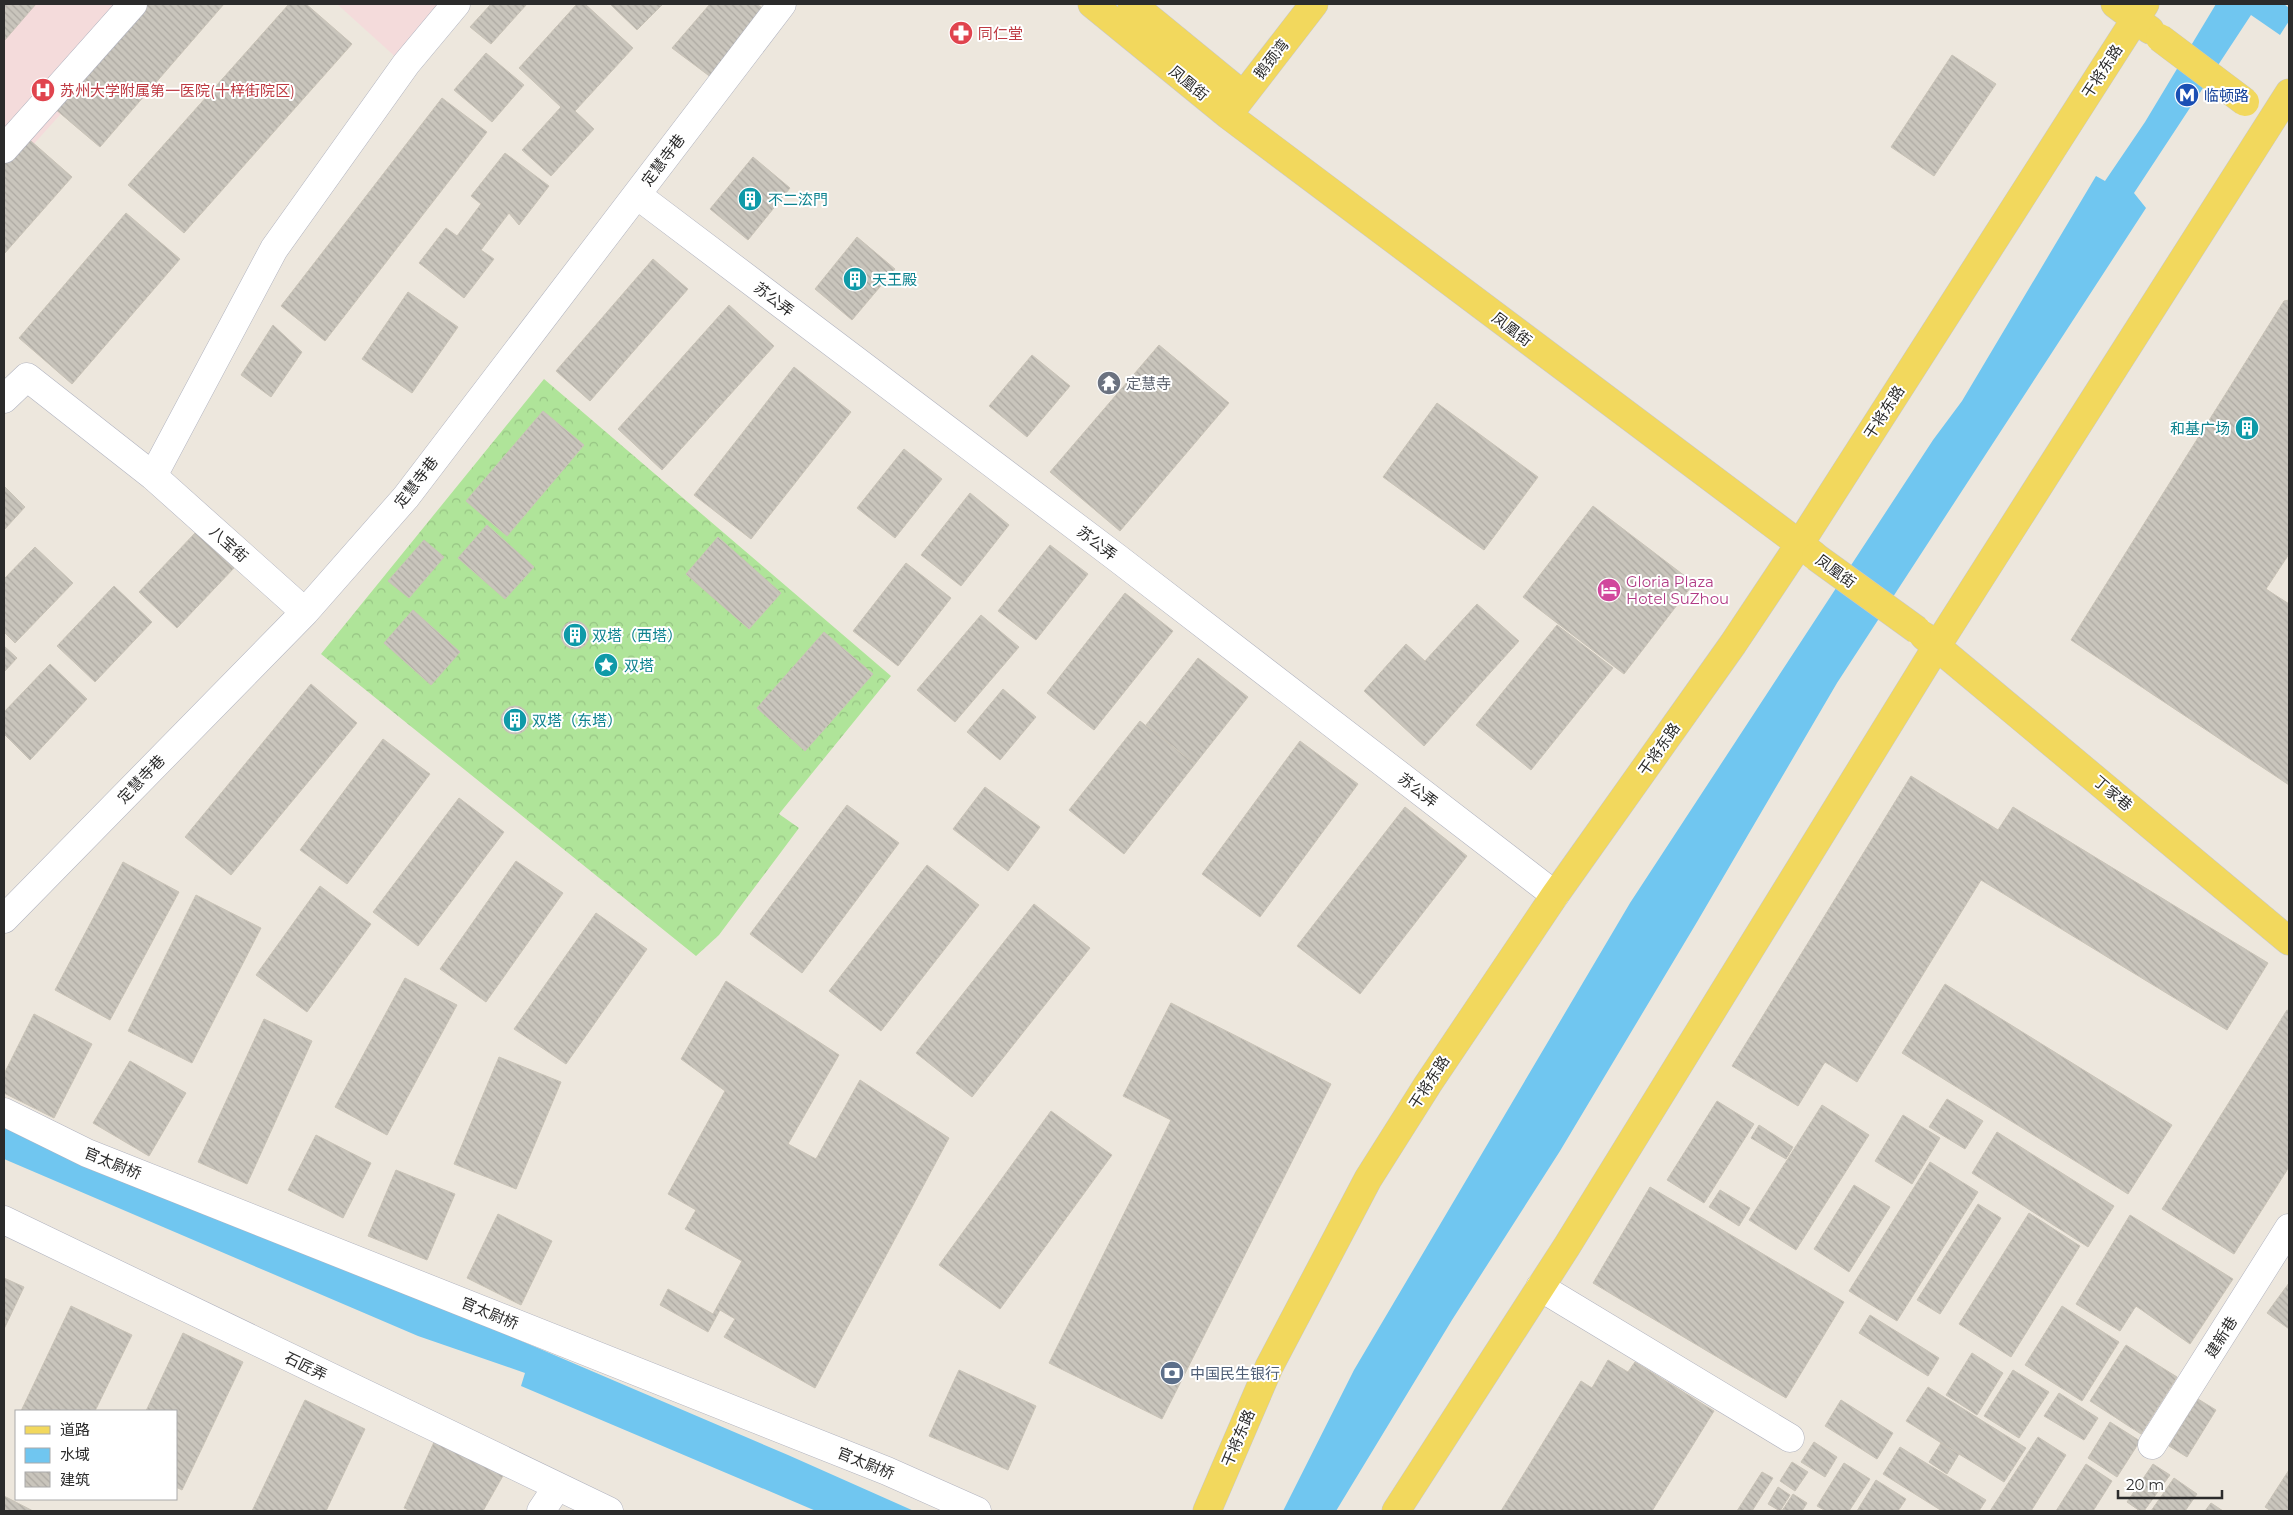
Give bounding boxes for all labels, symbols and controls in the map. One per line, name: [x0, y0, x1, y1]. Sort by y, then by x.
pharmacy icon: 同仁堂: [948, 20, 974, 46]
place label: 同仁堂: [978, 24, 1023, 43]
street label: 鹅颈湾: [1250, 35, 1292, 83]
street label: 干将东路: [2078, 41, 2126, 101]
street label: 凤凰街: [1166, 61, 1212, 105]
hospital icon: 苏州大学附属第一医院(十梓街院区): [30, 77, 56, 103]
place label: 苏州大学附属第一医院(十梓街院区): [60, 81, 295, 100]
metro station icon: 临顿路: [2174, 82, 2200, 108]
place label: 临顿路: [2204, 86, 2249, 105]
street label: 定慧寺巷: [637, 130, 689, 190]
building icon: 不二㳒門: [737, 186, 763, 212]
place label: 不二㳒門: [768, 190, 828, 209]
building icon: 天王殿: [842, 266, 868, 292]
place label: 天王殿: [872, 270, 917, 289]
street label: 苏公弄: [750, 278, 798, 320]
street label: 凤凰街: [1488, 308, 1536, 350]
temple icon: 定慧寺: [1096, 370, 1122, 396]
place label: 定慧寺: [1126, 374, 1171, 393]
street label: 干将东路: [1860, 382, 1908, 442]
building icon: 和基广场: [2234, 415, 2260, 441]
place label: 和基广场: [2170, 419, 2230, 438]
street label: 定慧寺巷: [390, 453, 442, 511]
street label: 八宝街: [206, 522, 252, 566]
street label: 苏公弄: [1073, 522, 1121, 564]
street label: 凤凰街: [1812, 550, 1860, 592]
place label: Gloria Plaza Hotel SuZhou: [1626, 572, 1729, 608]
hotel icon: Gloria Plaza Hotel SuZhou: [1596, 577, 1622, 603]
building icon: 双塔（西塔）: [562, 622, 588, 648]
place label: 双塔（西塔）: [592, 626, 682, 645]
place icon: 双塔: [593, 652, 619, 678]
place label: 双塔: [624, 656, 654, 675]
building icon: 双塔（东塔）: [502, 707, 528, 733]
place label: 双塔（东塔）: [532, 711, 622, 730]
street label: 干将东路: [1634, 719, 1684, 779]
street label: 定慧寺巷: [113, 751, 169, 807]
street label: 苏公弄: [1394, 769, 1442, 811]
street label: 丁家巷: [2090, 771, 2136, 815]
street label: 干将东路: [1405, 1052, 1453, 1112]
street label: 官太尉桥: [82, 1143, 144, 1183]
street label: 官太尉桥: [459, 1293, 521, 1333]
street label: 建新巷: [2201, 1313, 2241, 1361]
street label: 石匠弄: [282, 1348, 330, 1384]
bank icon: 中国民生银行: [1159, 1360, 1185, 1386]
place label: 中国民生银行: [1190, 1364, 1280, 1383]
street label: 干将东路: [1218, 1407, 1258, 1469]
legend: [15, 1410, 178, 1500]
text: 道路: [60, 1420, 90, 1439]
street label: 官太尉桥: [835, 1443, 897, 1483]
text: 水域: [60, 1445, 90, 1464]
scale bar: [2118, 1468, 2222, 1500]
text: 建筑: [60, 1470, 90, 1489]
text: 20 m: [2126, 1475, 2164, 1494]

